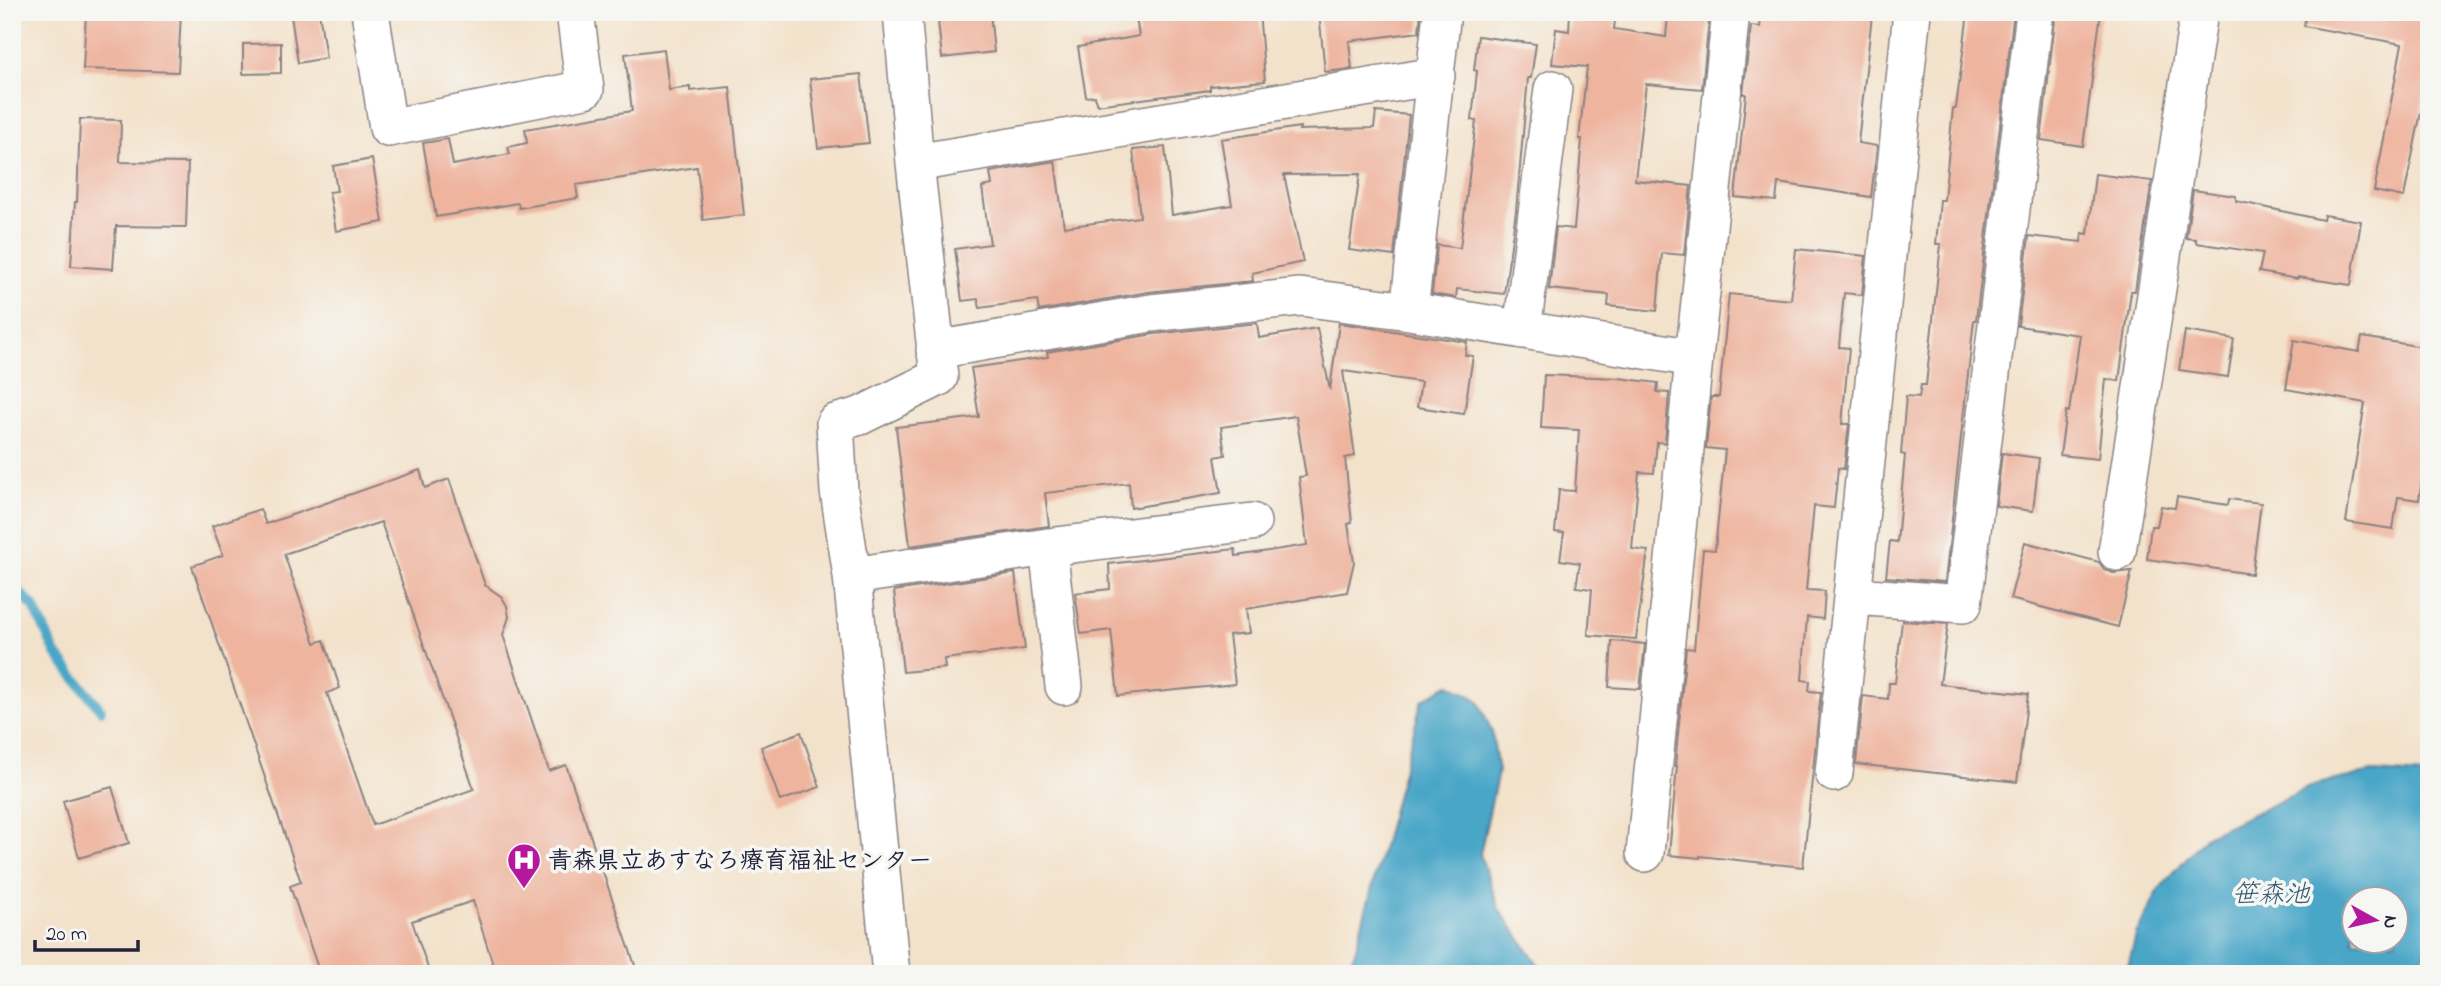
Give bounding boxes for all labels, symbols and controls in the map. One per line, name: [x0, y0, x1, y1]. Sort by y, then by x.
hospital icon: 青森県立あすなろ療育福祉センター: [505, 841, 543, 890]
place label: 青森県立あすなろ療育福祉センター: [548, 845, 932, 880]
water label: 笹森池: [2232, 877, 2311, 915]
north arrow: [2340, 884, 2410, 954]
scale bar: [35, 909, 138, 953]
text: N: [2375, 914, 2404, 930]
text: 20 m: [46, 920, 87, 950]

